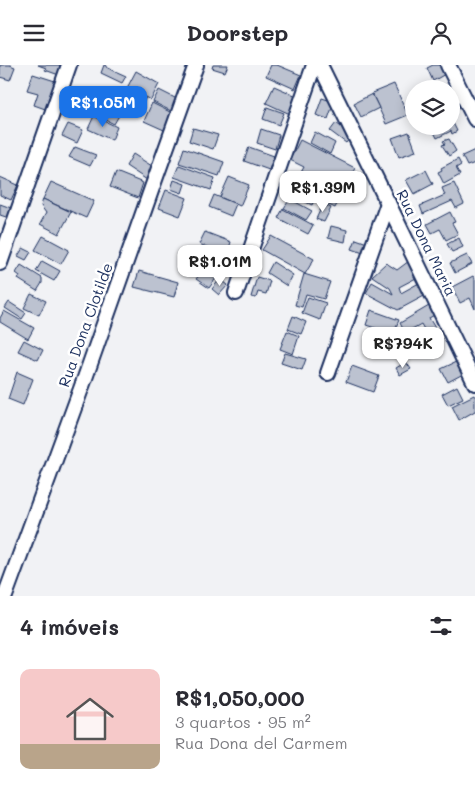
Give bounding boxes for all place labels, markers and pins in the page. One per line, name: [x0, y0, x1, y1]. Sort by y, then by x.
pin: R$1.05M: [57, 85, 149, 128]
pin: R$1.39M: [277, 171, 369, 213]
pin: R$1.01M: [174, 245, 266, 287]
pin: R$794K: [362, 327, 444, 369]

